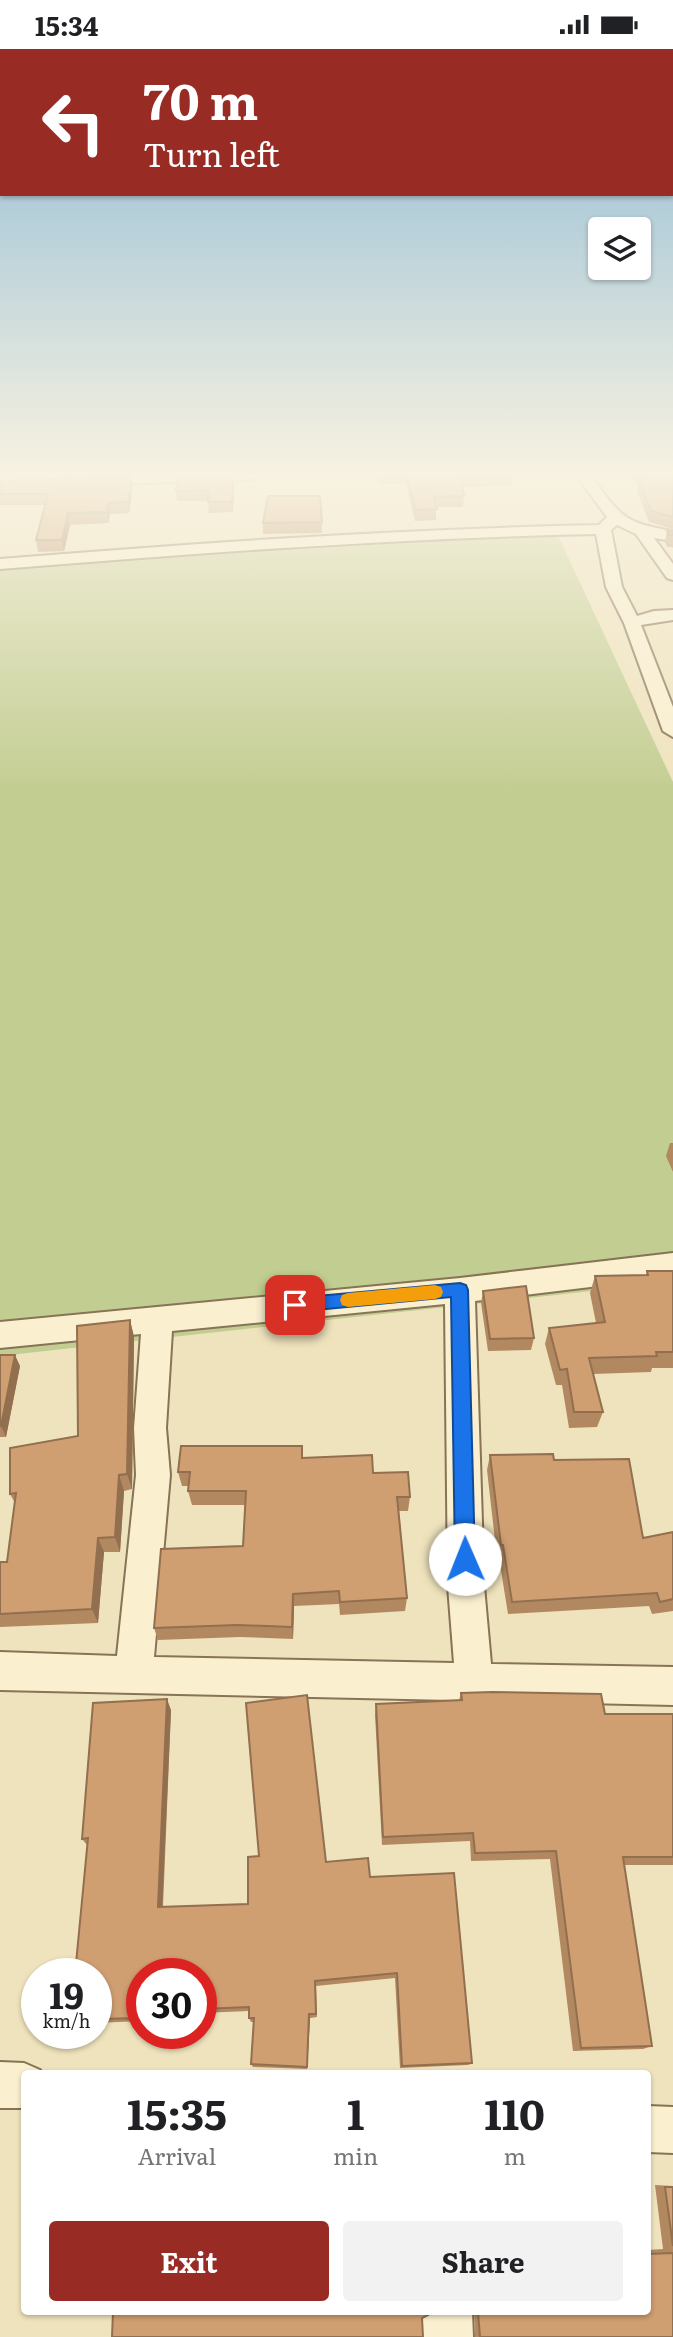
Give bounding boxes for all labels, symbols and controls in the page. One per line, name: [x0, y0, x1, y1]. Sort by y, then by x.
text: 15:34: [35, 5, 98, 44]
text: 70 m: [143, 62, 258, 135]
icon: left: [28, 77, 119, 168]
text: Turn left: [143, 129, 280, 177]
map controls: [588, 217, 651, 280]
button: layers: [588, 217, 651, 280]
pin: [265, 1275, 325, 1335]
icon: arrive: [276, 1286, 314, 1324]
position arrow: [428, 1522, 502, 1596]
speed limit sign: 30: [126, 1958, 217, 2049]
text: 19: [49, 1968, 84, 2020]
text: km/h: [43, 2007, 90, 2034]
text: 15:35: [127, 2081, 227, 2143]
text: 1: [347, 2081, 364, 2143]
text: 110: [484, 2081, 545, 2143]
text: Arrival: [138, 2138, 216, 2172]
text: min: [333, 2138, 378, 2172]
text: m: [503, 2138, 526, 2172]
button: Exit: [49, 2221, 329, 2301]
button: Share: [343, 2221, 623, 2301]

